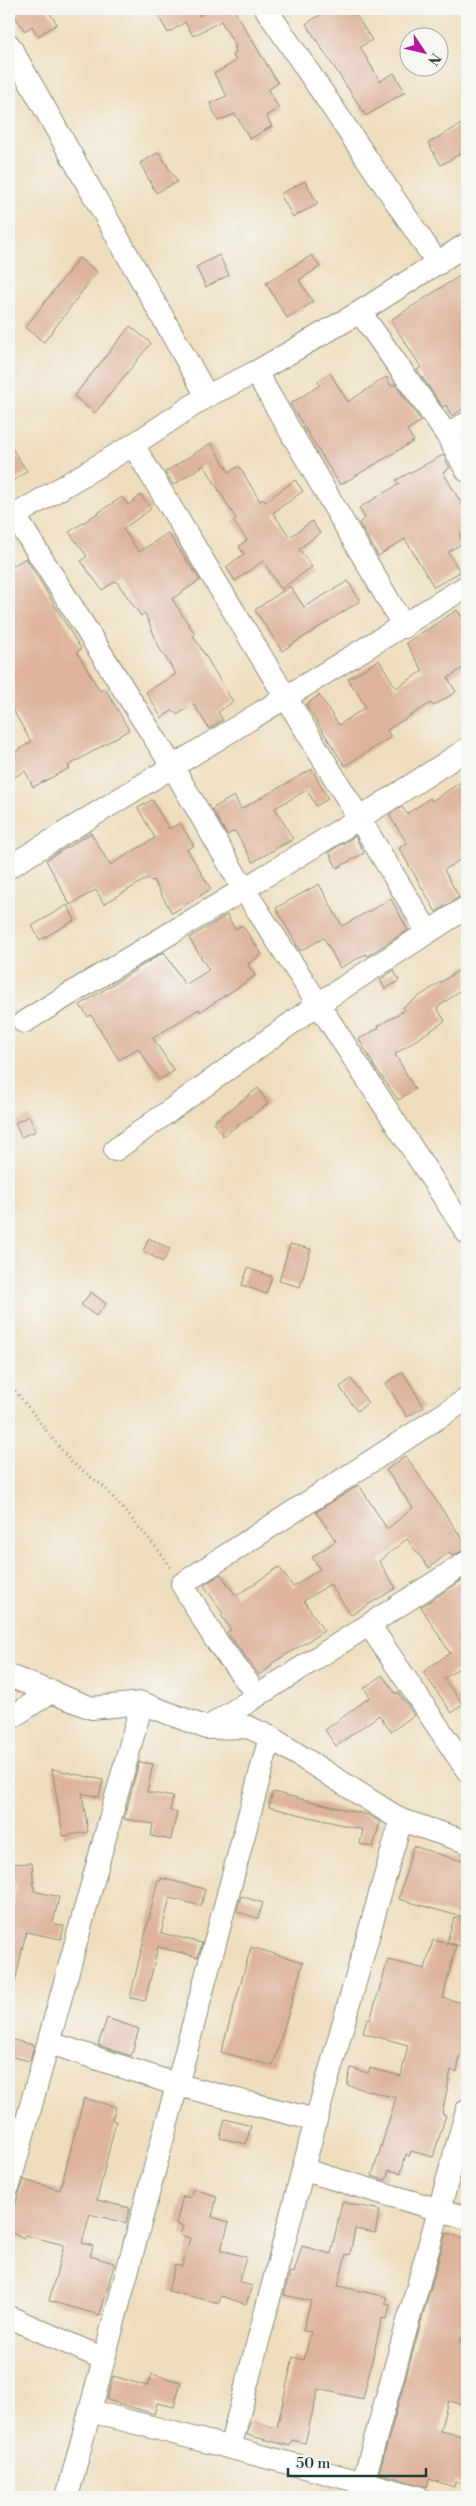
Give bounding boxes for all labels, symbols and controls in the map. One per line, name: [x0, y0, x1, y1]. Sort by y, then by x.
north arrow: [398, 28, 448, 78]
text: N: [423, 49, 444, 69]
scale bar: [288, 2446, 426, 2478]
text: 50 m: [296, 2454, 330, 2473]

